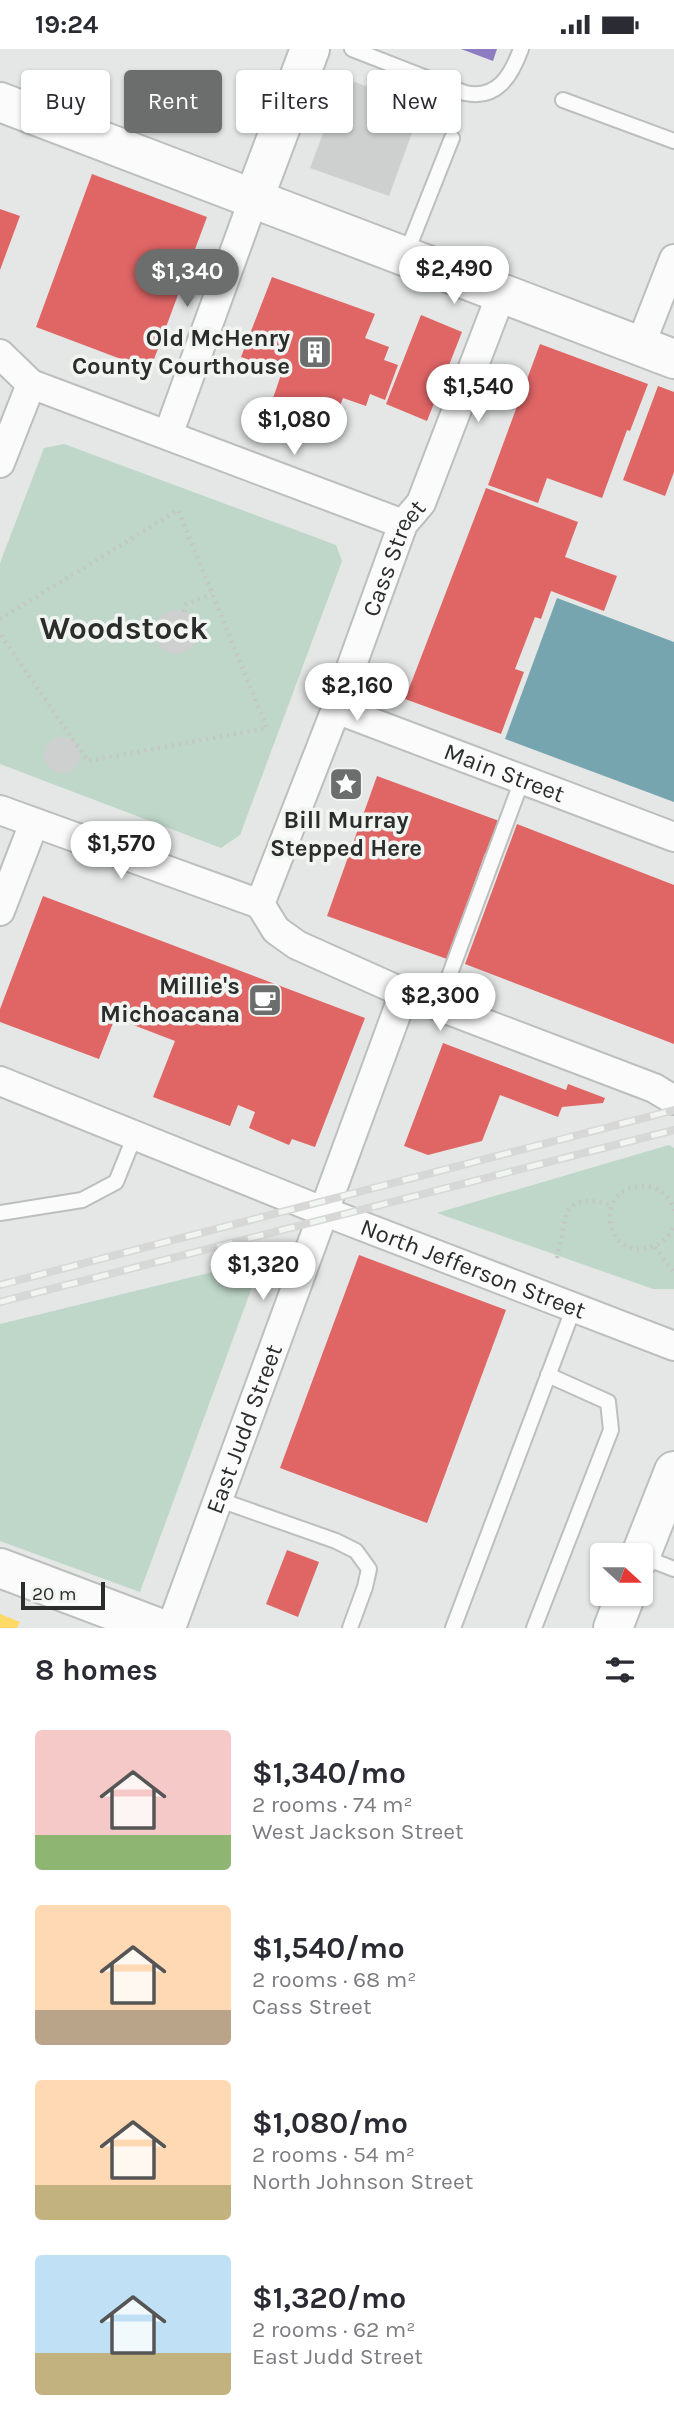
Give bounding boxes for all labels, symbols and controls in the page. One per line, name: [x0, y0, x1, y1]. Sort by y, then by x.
text: 19:24: [35, 9, 98, 40]
chip: Buy: [21, 70, 110, 133]
chip: Rent: [124, 70, 222, 133]
chip: Filters: [236, 70, 353, 133]
chip: New: [367, 70, 461, 133]
pin: $2,490: [397, 247, 511, 306]
pin: $1,340: [130, 250, 244, 309]
text: $2,490: [415, 255, 493, 282]
text: $1,340: [151, 258, 223, 285]
place label: Old McHenry County Courthouse: [72, 324, 290, 380]
building icon: Old McHenry County Courthouse: [296, 333, 334, 371]
pin: $1,540: [421, 365, 535, 424]
text: $1,540: [442, 373, 514, 400]
pin: $1,080: [237, 397, 351, 457]
text: $1,080: [257, 406, 331, 433]
street label: Cass Street: [357, 494, 431, 620]
district label: Woodstock: [40, 610, 208, 647]
pin: $2,160: [300, 663, 414, 723]
text: $2,160: [321, 672, 393, 699]
street label: Main Street: [440, 737, 569, 808]
place icon: Bill Murray Stepped Here: [327, 765, 365, 803]
place label: Bill Murray Stepped Here: [270, 806, 422, 862]
pin: $1,570: [64, 821, 178, 881]
text: $1,570: [86, 830, 156, 857]
place label: Millie's Michoacana: [100, 972, 240, 1028]
pin: $2,300: [383, 974, 497, 1033]
cafe icon: Millie's Michoacana: [246, 981, 284, 1019]
text: $2,300: [401, 982, 479, 1009]
street label: North Jefferson Street: [357, 1213, 590, 1325]
pin: $1,320: [206, 1243, 320, 1302]
text: $1,320: [227, 1251, 299, 1278]
street label: East Judd Street: [200, 1340, 288, 1518]
north arrow: [590, 1543, 653, 1607]
map controls: [590, 1543, 653, 1606]
scale bar: [21, 1579, 105, 1611]
text: 20 m: [32, 1583, 77, 1605]
icon: filters: [601, 1651, 639, 1689]
text: 8 homes: [35, 1652, 158, 1688]
text: $1,340/mo: [252, 1755, 406, 1791]
icon: home: [91, 1758, 175, 1842]
text: 2 rooms · 74 m²: [252, 1791, 413, 1818]
text: West Jackson Street: [252, 1818, 464, 1845]
text: $1,540/mo: [252, 1930, 405, 1966]
icon: home: [91, 1933, 175, 2017]
text: 2 rooms · 68 m²: [252, 1966, 416, 1993]
text: Cass Street: [252, 1993, 372, 2020]
text: $1,080/mo: [252, 2105, 408, 2141]
icon: home: [91, 2108, 175, 2192]
text: 2 rooms · 54 m²: [252, 2141, 415, 2168]
text: North Johnson Street: [252, 2168, 473, 2195]
text: $1,320/mo: [252, 2280, 406, 2316]
icon: home: [91, 2283, 175, 2367]
text: 2 rooms · 62 m²: [252, 2316, 416, 2343]
text: East Judd Street: [252, 2343, 423, 2370]

